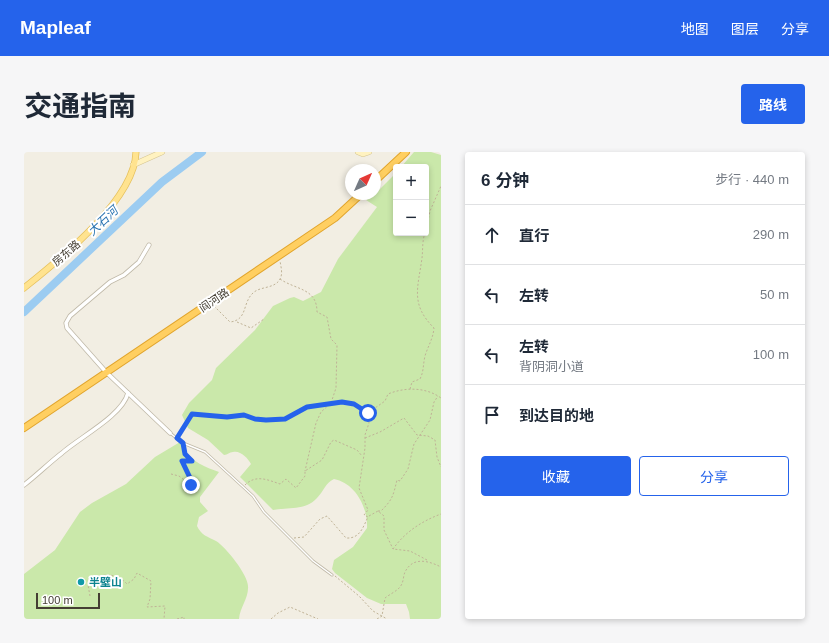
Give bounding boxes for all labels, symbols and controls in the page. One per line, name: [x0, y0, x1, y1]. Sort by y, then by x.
text: Mapleaf: [20, 17, 91, 38]
text: 地图: [681, 21, 709, 37]
text: 图层: [731, 21, 759, 37]
text: 分享: [781, 21, 809, 37]
button: 路线: [741, 84, 805, 124]
text: 交通指南: [24, 91, 136, 122]
north arrow: [345, 164, 381, 200]
map controls: [393, 164, 429, 236]
button: +: [393, 164, 429, 200]
text: 6 分钟: [481, 171, 529, 190]
text: 步行 · 440 m: [715, 172, 789, 187]
button: −: [393, 200, 429, 236]
water label: 大石河: [85, 202, 122, 238]
icon: ahead: [481, 224, 503, 246]
text: 直行: [519, 227, 549, 244]
text: 290 m: [753, 227, 789, 242]
street label: 房东路: [50, 238, 82, 268]
icon: left: [481, 284, 503, 306]
street label: 阎河路: [197, 286, 231, 314]
text: 左转: [519, 287, 549, 304]
text: 50 m: [760, 287, 789, 302]
text: 左转: [519, 338, 549, 355]
icon: left: [481, 344, 503, 366]
text: 100 m: [753, 347, 789, 362]
text: 背阴洞小道: [519, 359, 584, 374]
route start: [359, 404, 377, 422]
icon: arrive: [481, 404, 503, 426]
text: 到达目的地: [519, 407, 594, 424]
button: 收藏: [481, 456, 631, 496]
button: 分享: [639, 456, 789, 496]
route end: [182, 476, 200, 494]
place label: 半壁山: [89, 576, 122, 588]
marker: 半壁山: [76, 577, 86, 587]
scale bar: [36, 591, 100, 610]
text: 100 m: [42, 594, 73, 606]

